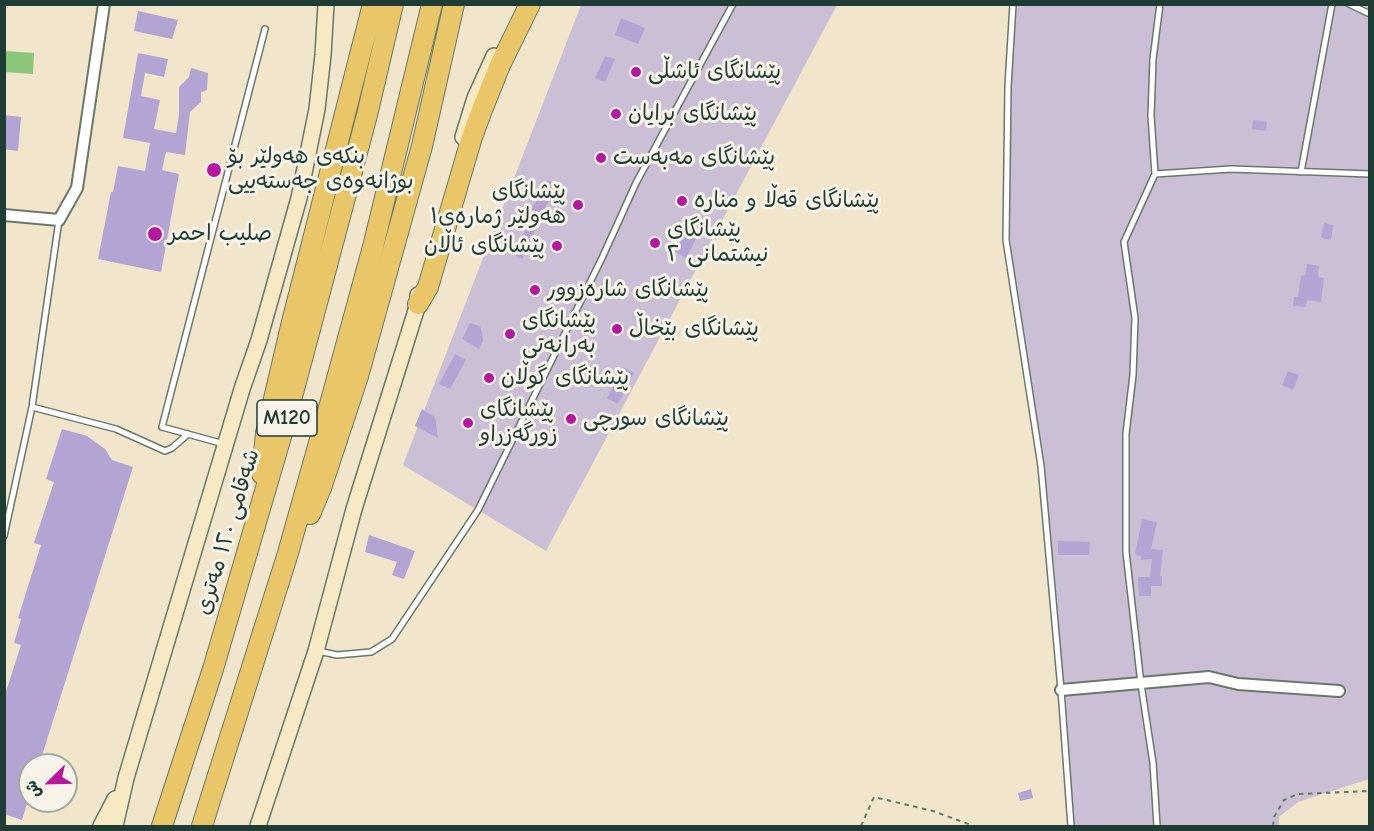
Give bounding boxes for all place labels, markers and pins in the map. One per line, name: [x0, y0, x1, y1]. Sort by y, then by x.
place label: پێشانگای ئاشڵی: [648, 59, 781, 85]
marker: پێشانگای ئاشڵی: [629, 65, 643, 79]
place label: پێشانگای برایان: [628, 101, 757, 127]
marker: پێشانگای برایان: [609, 107, 623, 121]
place label: بنکەی هەولێر بۆ بوژانەوەی جەستەییی: [228, 144, 414, 196]
place label: پێشانگای مەبەست: [613, 145, 775, 171]
marker: پێشانگای مەبەست: [594, 151, 608, 165]
marker: بنکەی هەولێر بۆ بوژانەوەی جەستەییی: [205, 161, 223, 179]
place label: پێشانگای هەولێر ژمارەی١: [430, 179, 566, 230]
place label: پێشانگای قەڵا و منارە: [694, 188, 880, 214]
marker: پێشانگای قەڵا و منارە: [675, 194, 689, 208]
marker: پێشانگای هەولێر ژمارەی١: [571, 198, 585, 212]
place label: پێشانگای نیشتمانی ٢: [667, 217, 768, 268]
place label: صلیب احمر: [168, 221, 272, 247]
marker: صلیب احمر: [146, 225, 164, 243]
place label: پێشانگای ئاڵان: [424, 233, 545, 259]
marker: پێشانگای نیشتمانی ٢: [648, 236, 662, 250]
marker: پێشانگای ئاڵان: [550, 239, 564, 253]
place label: پێشانگای شارەزوور: [547, 277, 709, 303]
marker: پێشانگای شارەزوور: [528, 283, 542, 297]
place label: پێشانگای بەرانەتی: [522, 308, 596, 360]
place label: پێشانگای بێخاڵ: [629, 316, 759, 342]
marker: پێشانگای بێخاڵ: [610, 322, 624, 336]
marker: پێشانگای بەرانەتی: [503, 327, 517, 341]
place label: پێشانگای گوڵان: [501, 365, 629, 391]
marker: پێشانگای گوڵان: [482, 371, 496, 385]
place label: پێشانگای زورگەزراو: [480, 397, 558, 448]
place label: پێشانگای سورچی: [583, 406, 729, 432]
marker: پێشانگای سورچی: [564, 412, 578, 426]
marker: پێشانگای زورگەزراو: [461, 416, 475, 430]

